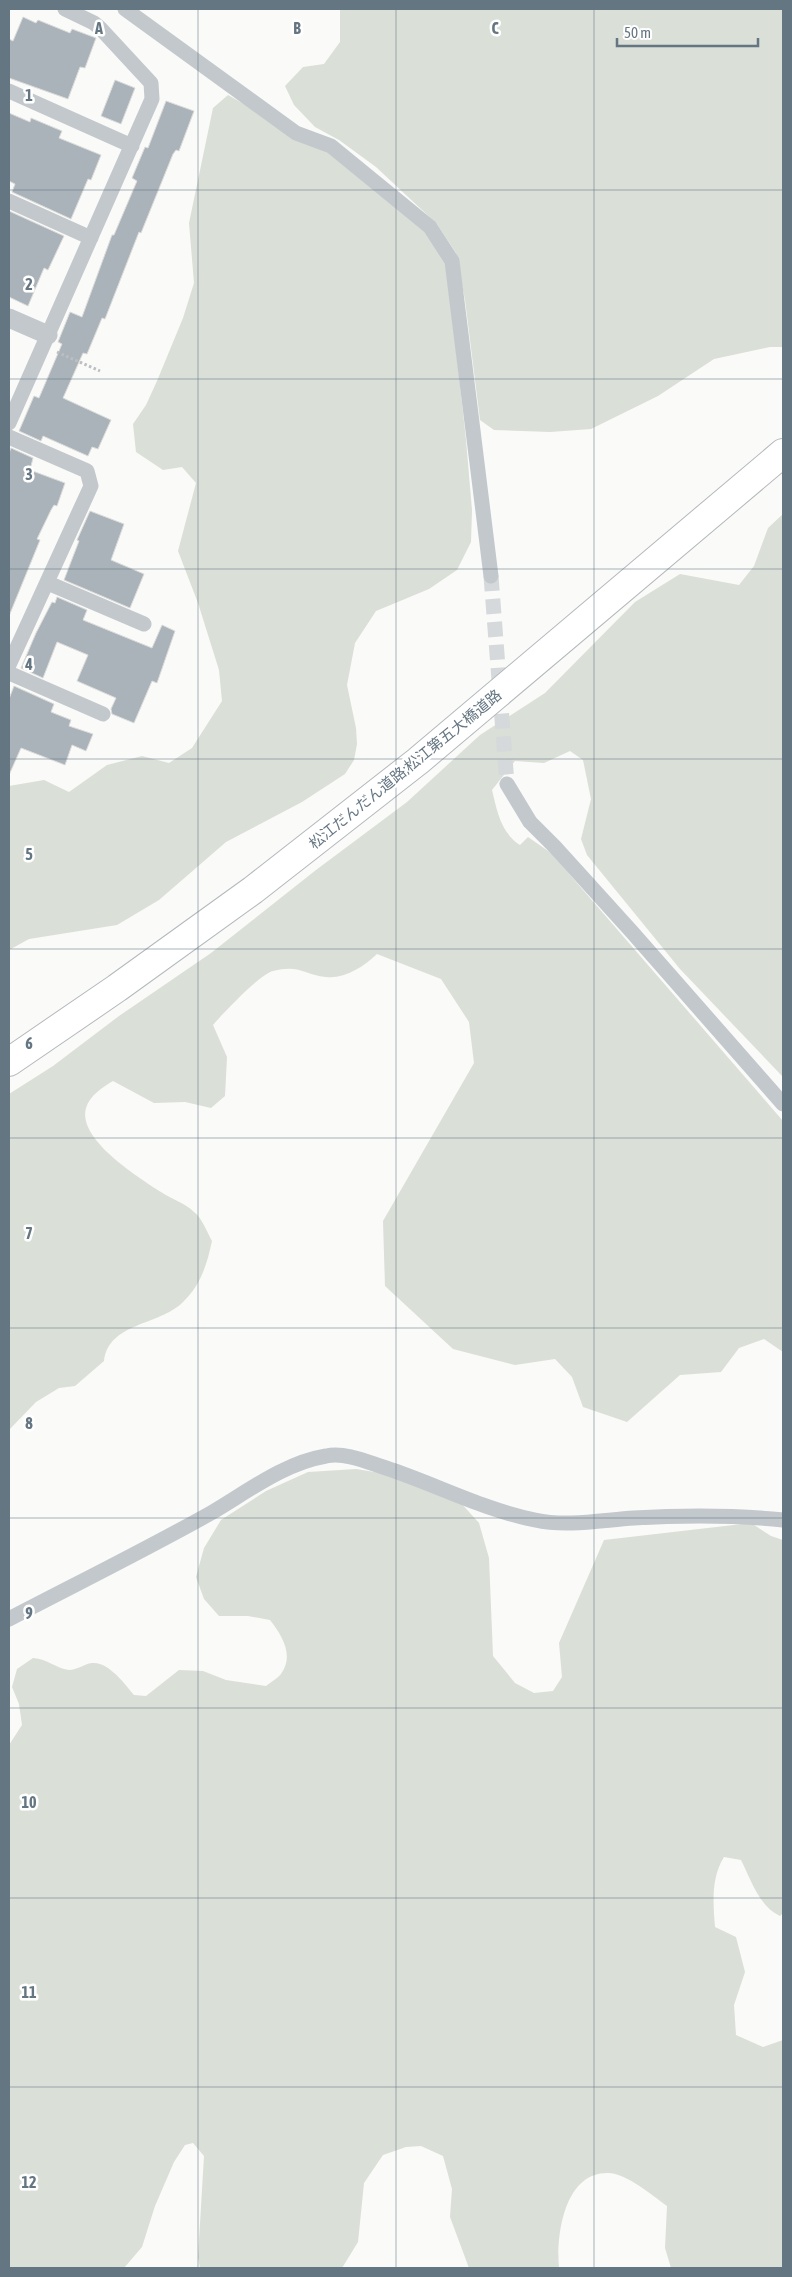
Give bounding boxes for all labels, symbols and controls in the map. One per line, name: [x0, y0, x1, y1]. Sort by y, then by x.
scale bar: [617, 15, 758, 47]
text: A: [94, 19, 103, 37]
text: B: [293, 19, 301, 37]
text: C: [491, 19, 499, 37]
text: 50 m: [624, 24, 651, 41]
text: 1: [25, 86, 33, 104]
text: 2: [25, 275, 33, 293]
text: 3: [25, 465, 33, 483]
text: 4: [24, 655, 33, 673]
street label: 松江だんだん道路;松江第五大橋道路: [305, 686, 505, 852]
text: 5: [25, 845, 33, 863]
text: 6: [25, 1034, 33, 1052]
text: 7: [25, 1224, 33, 1242]
text: 8: [25, 1414, 33, 1432]
text: 9: [25, 1604, 33, 1622]
text: 10: [21, 1793, 37, 1811]
text: 11: [21, 1983, 37, 2001]
text: 12: [21, 2173, 37, 2191]

